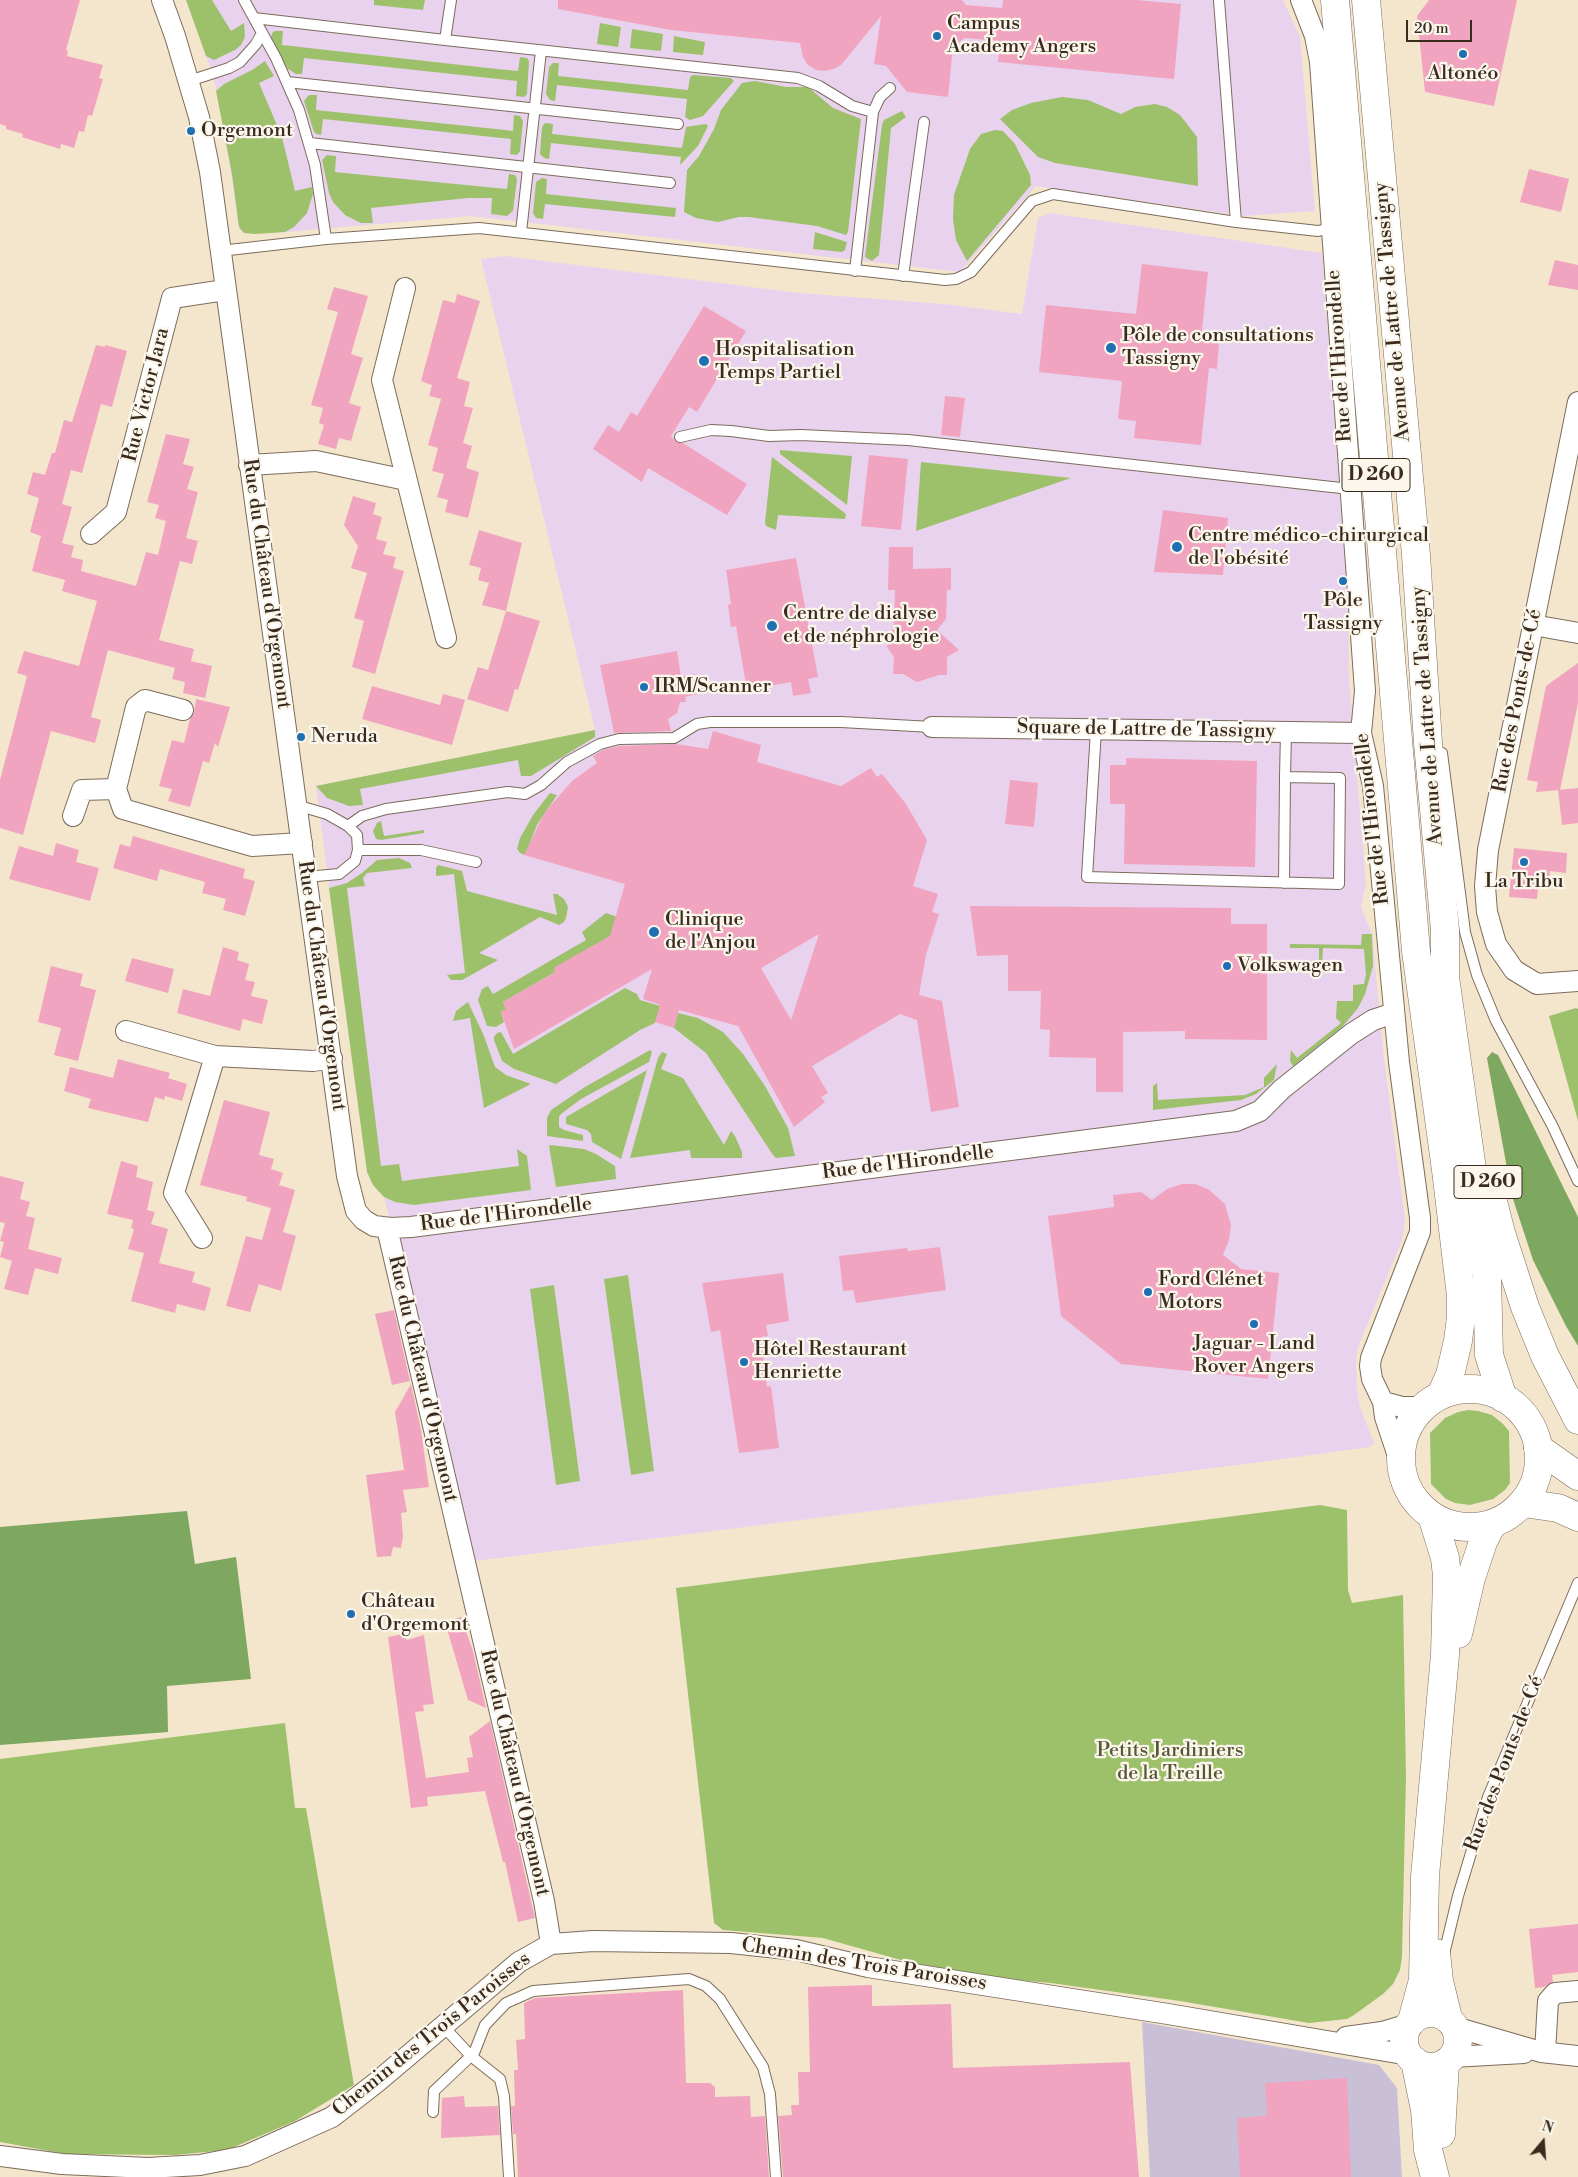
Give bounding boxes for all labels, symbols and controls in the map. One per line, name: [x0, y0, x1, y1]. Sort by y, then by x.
scale bar: [1408, 10, 1474, 42]
place label: Campus Academy Angers: [947, 12, 1096, 59]
text: 20 m: [1414, 19, 1449, 38]
marker: Campus Academy Angers: [931, 30, 943, 42]
marker: Altonéo: [1457, 48, 1469, 60]
place label: Altonéo: [1428, 62, 1498, 86]
place label: Orgemont: [201, 119, 293, 143]
marker: Orgemont: [185, 125, 197, 137]
street label: Avenue de Lattre de Tassigny: [1370, 181, 1416, 443]
street label: Rue de l'Hirondelle: [1322, 269, 1358, 443]
place label: Pôle de consultations Tassigny: [1122, 324, 1314, 371]
street label: Rue Victor Jara: [119, 325, 175, 465]
place label: Hospitalisation Temps Partiel: [715, 338, 855, 385]
marker: Pôle de consultations Tassigny: [1104, 341, 1118, 355]
marker: Hospitalisation Temps Partiel: [697, 354, 711, 368]
street label: Rue du Château d'Orgemont: [237, 457, 295, 711]
road number: D 260: [1342, 458, 1410, 492]
place label: Centre médico-chirurgical de l'obésité: [1188, 524, 1429, 571]
marker: Centre médico-chirurgical de l'obésité: [1170, 540, 1184, 554]
marker: Pôle Tassigny: [1337, 575, 1349, 587]
street label: Avenue de Lattre de Tassigny: [1407, 585, 1449, 847]
place label: Pôle Tassigny: [1304, 589, 1382, 636]
place label: Centre de dialyse et de néphrologie: [783, 602, 939, 649]
street label: Rue des Ponts-de-Cé: [1488, 607, 1548, 795]
marker: Centre de dialyse et de néphrologie: [765, 619, 779, 633]
place label: IRM/Scanner: [654, 675, 771, 699]
marker: IRM/Scanner: [638, 681, 650, 693]
street label: Square de Lattre de Tassigny: [1017, 716, 1275, 744]
place label: Neruda: [311, 725, 378, 749]
marker: Neruda: [295, 731, 307, 743]
street label: Rue de l'Hirondelle: [1351, 732, 1395, 906]
marker: La Tribu: [1518, 856, 1530, 868]
street label: Rue du Château d'Orgemont: [292, 859, 350, 1113]
place label: La Tribu: [1484, 870, 1564, 894]
place label: Clinique de l'Anjou: [665, 908, 756, 955]
marker: Clinique de l'Anjou: [647, 925, 661, 939]
place label: Volkswagen: [1237, 954, 1343, 978]
marker: Volkswagen: [1221, 960, 1233, 972]
street label: Rue de l'Hirondelle: [821, 1141, 995, 1185]
road number: D 260: [1454, 1166, 1522, 1198]
street label: Rue de l'Hirondelle: [419, 1193, 593, 1237]
street label: Rue du Château d'Orgemont: [382, 1253, 462, 1505]
place label: Ford Clénet Motors: [1158, 1268, 1264, 1315]
marker: Ford Clénet Motors: [1142, 1286, 1154, 1298]
marker: Jaguar - Land Rover Angers: [1248, 1318, 1260, 1330]
place label: Jaguar - Land Rover Angers: [1193, 1332, 1315, 1379]
place label: Hôtel Restaurant Henriette: [754, 1338, 907, 1385]
marker: Hôtel Restaurant Henriette: [738, 1356, 750, 1368]
place label: Château d'Orgemont: [361, 1590, 469, 1637]
marker: Château d'Orgemont: [345, 1608, 357, 1620]
street label: Rue du Château d'Orgemont: [474, 1647, 554, 1899]
street label: Rue des Ponts-de-Cé: [1460, 1673, 1550, 1855]
park label: Petits Jardiniers de la Treille: [1097, 1739, 1243, 1786]
street label: Chemin des Trois Paroisses: [740, 1934, 988, 1996]
street label: Chemin des Trois Paroisses: [328, 1948, 536, 2122]
north arrow: [1518, 2117, 1568, 2167]
text: N: [1540, 2117, 1556, 2138]

